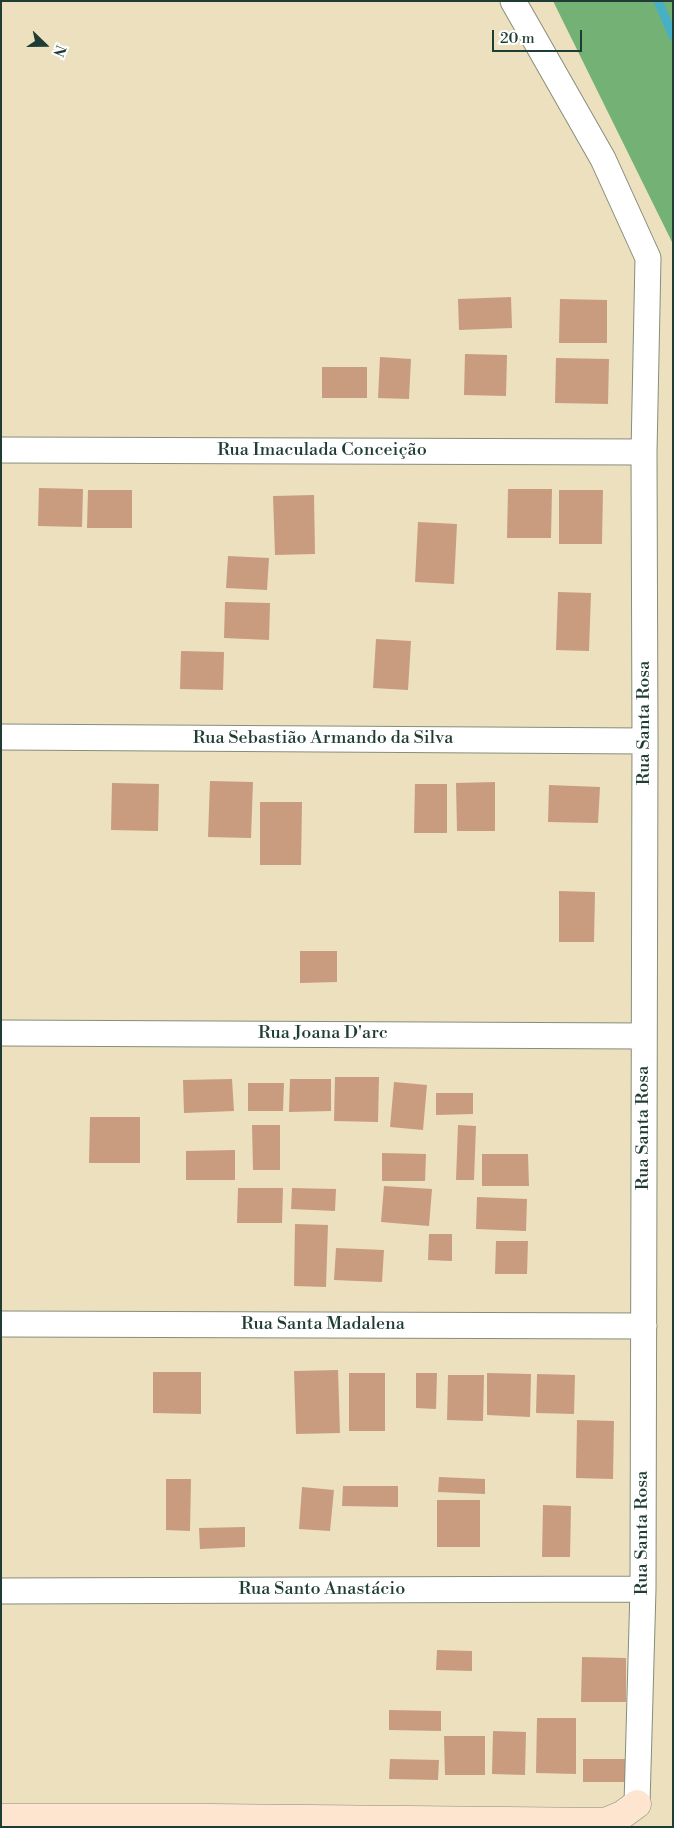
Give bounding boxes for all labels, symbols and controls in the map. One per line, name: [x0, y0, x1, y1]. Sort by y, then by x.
north arrow: [20, 20, 70, 70]
scale bar: [494, 20, 584, 52]
text: 20 m: [500, 29, 535, 48]
text: N: [48, 42, 69, 59]
street label: Rua Imaculada Conceição: [217, 440, 427, 462]
street label: Rua Santa Rosa: [634, 661, 656, 785]
street label: Rua Sebastião Armando da Silva: [193, 728, 453, 750]
street label: Rua Joana D'arc: [258, 1023, 388, 1045]
street label: Rua Santa Rosa: [633, 1066, 655, 1190]
street label: Rua Santa Madalena: [241, 1314, 405, 1336]
street label: Rua Santa Rosa: [632, 1471, 654, 1595]
street label: Rua Santo Anastácio: [239, 1579, 405, 1601]

